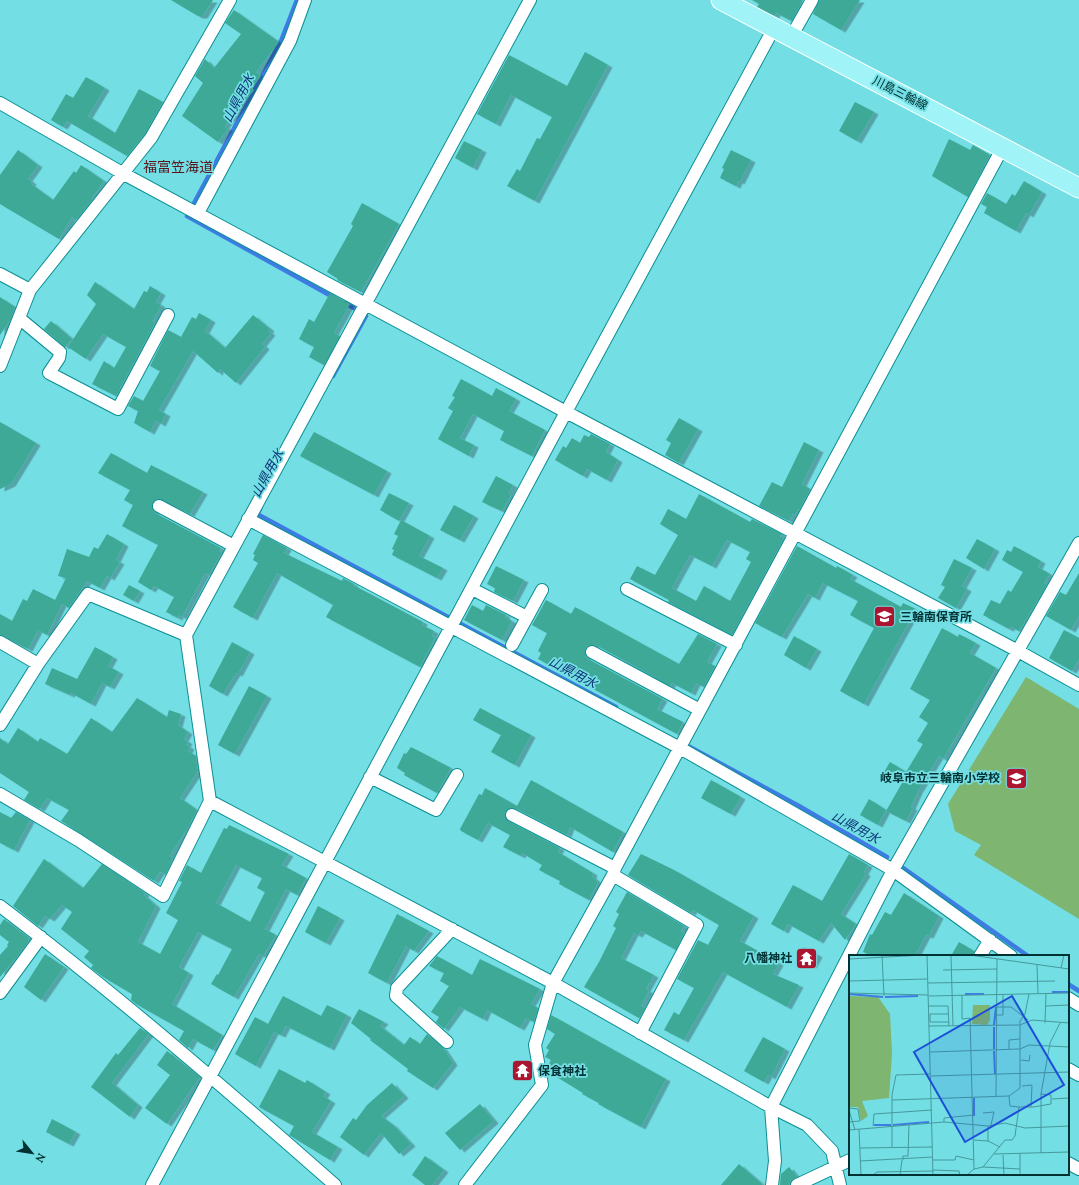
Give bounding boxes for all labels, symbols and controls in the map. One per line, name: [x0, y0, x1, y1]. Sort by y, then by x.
water label: 山県用水: [219, 70, 259, 125]
street label: 川島三輪線: [870, 72, 930, 113]
district label: 福富笠海道: [143, 158, 213, 176]
water label: 山県用水: [247, 445, 288, 500]
school or university icon: 三輪南保育所: [872, 604, 898, 630]
place label: 三輪南保育所: [900, 609, 972, 624]
water label: 山県用水: [546, 653, 601, 693]
school or university icon: 岐阜市立三輪南小学校: [1003, 765, 1029, 791]
place label: 岐阜市立三輪南小学校: [880, 770, 1000, 785]
water label: 山県用水: [829, 807, 884, 848]
temple icon: 八幡神社: [794, 945, 820, 971]
place label: 八幡神社: [744, 950, 792, 965]
inset map: [849, 955, 1069, 1175]
temple icon: 保食神社: [509, 1058, 535, 1084]
place label: 保食神社: [538, 1063, 586, 1078]
north arrow: [12, 1133, 52, 1173]
text: N: [32, 1151, 49, 1166]

